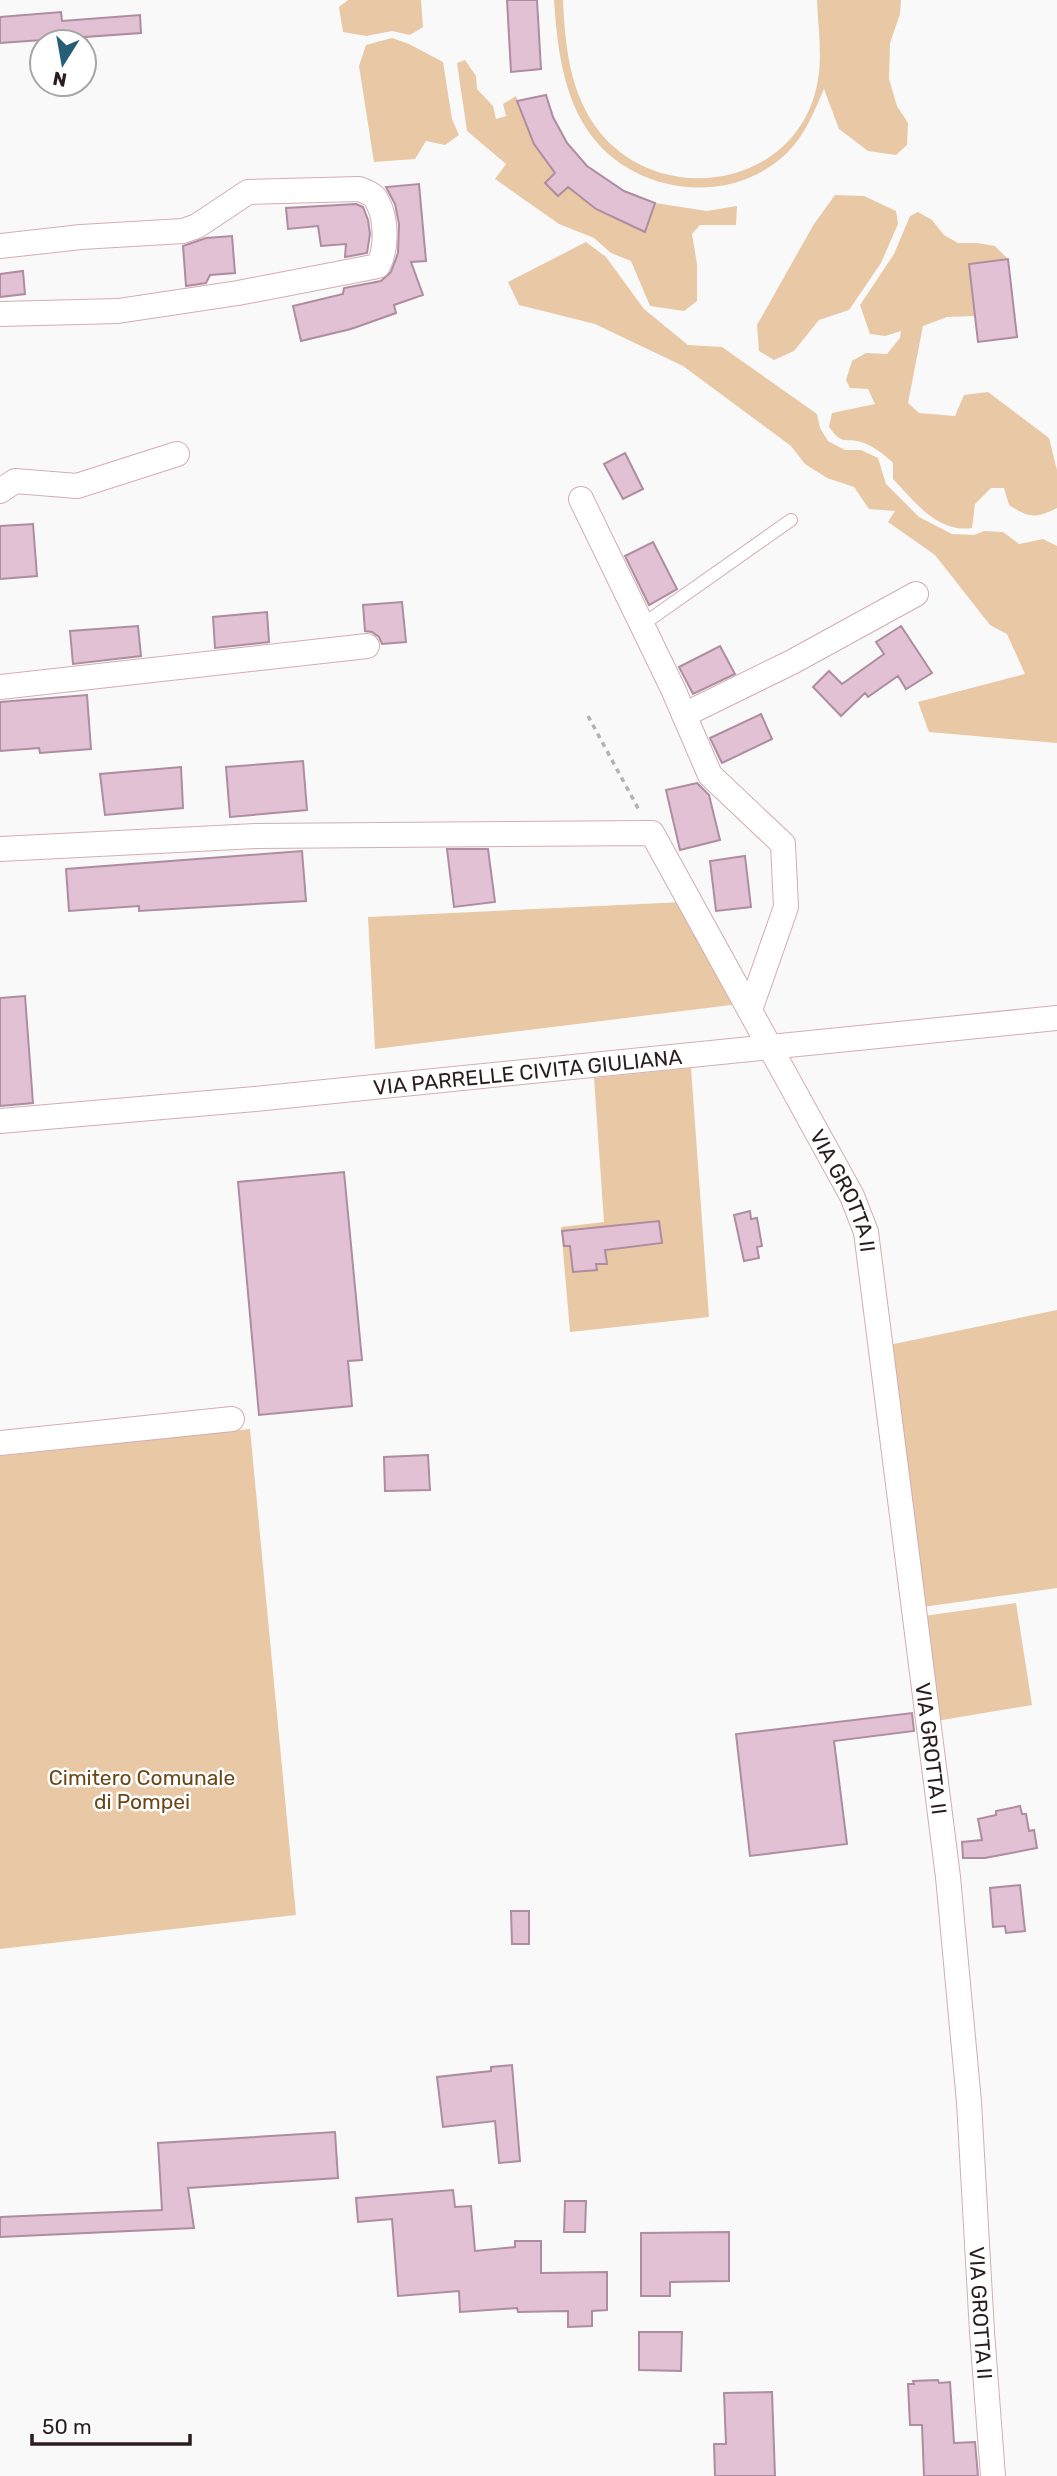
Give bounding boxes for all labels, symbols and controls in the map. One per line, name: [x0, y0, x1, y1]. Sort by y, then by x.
north arrow: [28, 28, 98, 98]
text: N: [51, 67, 69, 92]
street label: VIA PARRELLE CIVITA GIULIANA: [372, 1043, 683, 1099]
street label: VIA GROTTA II: [805, 1125, 881, 1254]
street label: VIA GROTTA II: [911, 1681, 952, 1816]
park label: Cimitero Comunale di Pompei: [49, 1765, 235, 1814]
street label: VIA GROTTA II: [965, 2246, 998, 2380]
scale bar: [32, 2402, 189, 2446]
text: 50 m: [42, 2414, 92, 2439]

